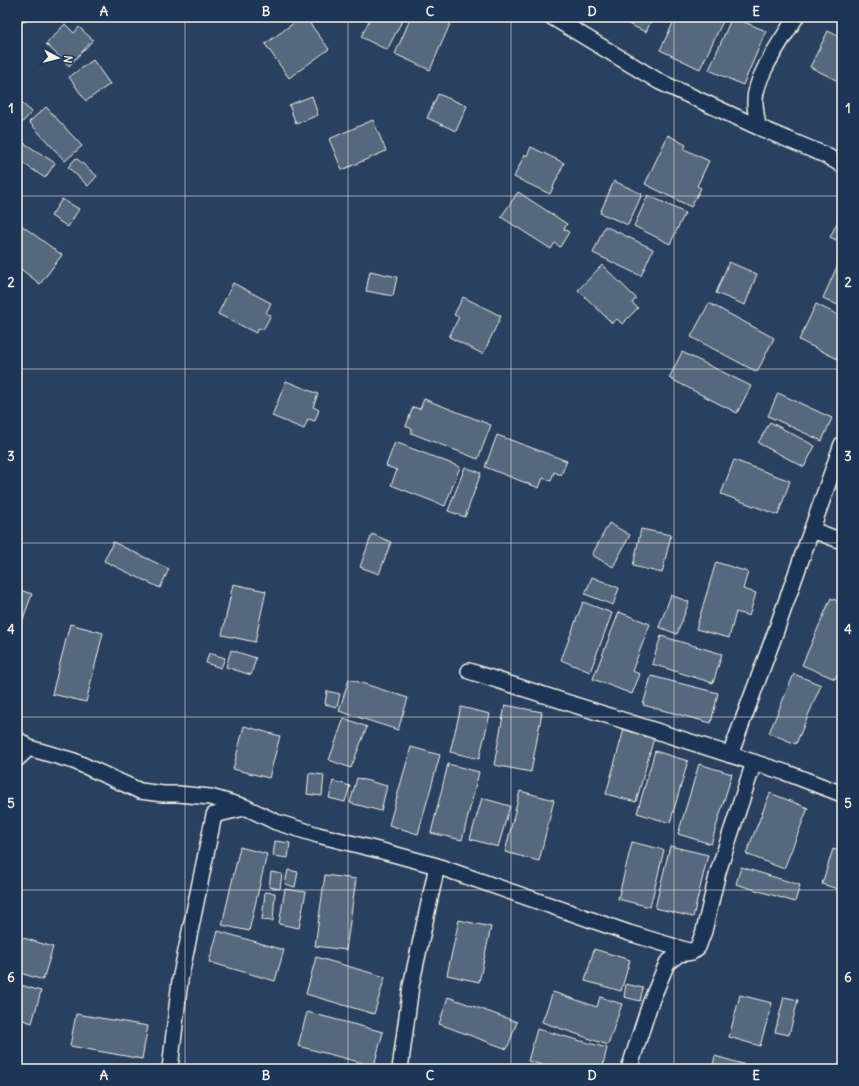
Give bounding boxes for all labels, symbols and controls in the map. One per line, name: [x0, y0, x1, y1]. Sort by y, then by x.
text: A: [100, 3, 109, 20]
text: B: [262, 3, 271, 20]
text: C: [426, 3, 435, 20]
text: D: [587, 3, 597, 20]
text: E: [752, 3, 760, 20]
north arrow: [38, 38, 78, 78]
text: N: [61, 55, 75, 64]
text: 1: [8, 100, 14, 117]
text: 1: [845, 100, 851, 117]
text: 2: [7, 274, 15, 291]
text: 2: [844, 274, 852, 291]
text: 3: [7, 448, 15, 465]
text: 3: [844, 448, 852, 465]
text: 4: [7, 621, 15, 638]
text: 4: [844, 621, 852, 638]
text: 5: [7, 795, 15, 812]
text: 5: [844, 795, 852, 812]
text: 6: [7, 969, 15, 986]
text: 6: [844, 969, 852, 986]
text: A: [100, 1067, 109, 1084]
text: B: [262, 1067, 271, 1084]
text: C: [426, 1067, 435, 1084]
text: D: [587, 1067, 597, 1084]
text: E: [752, 1067, 760, 1084]

